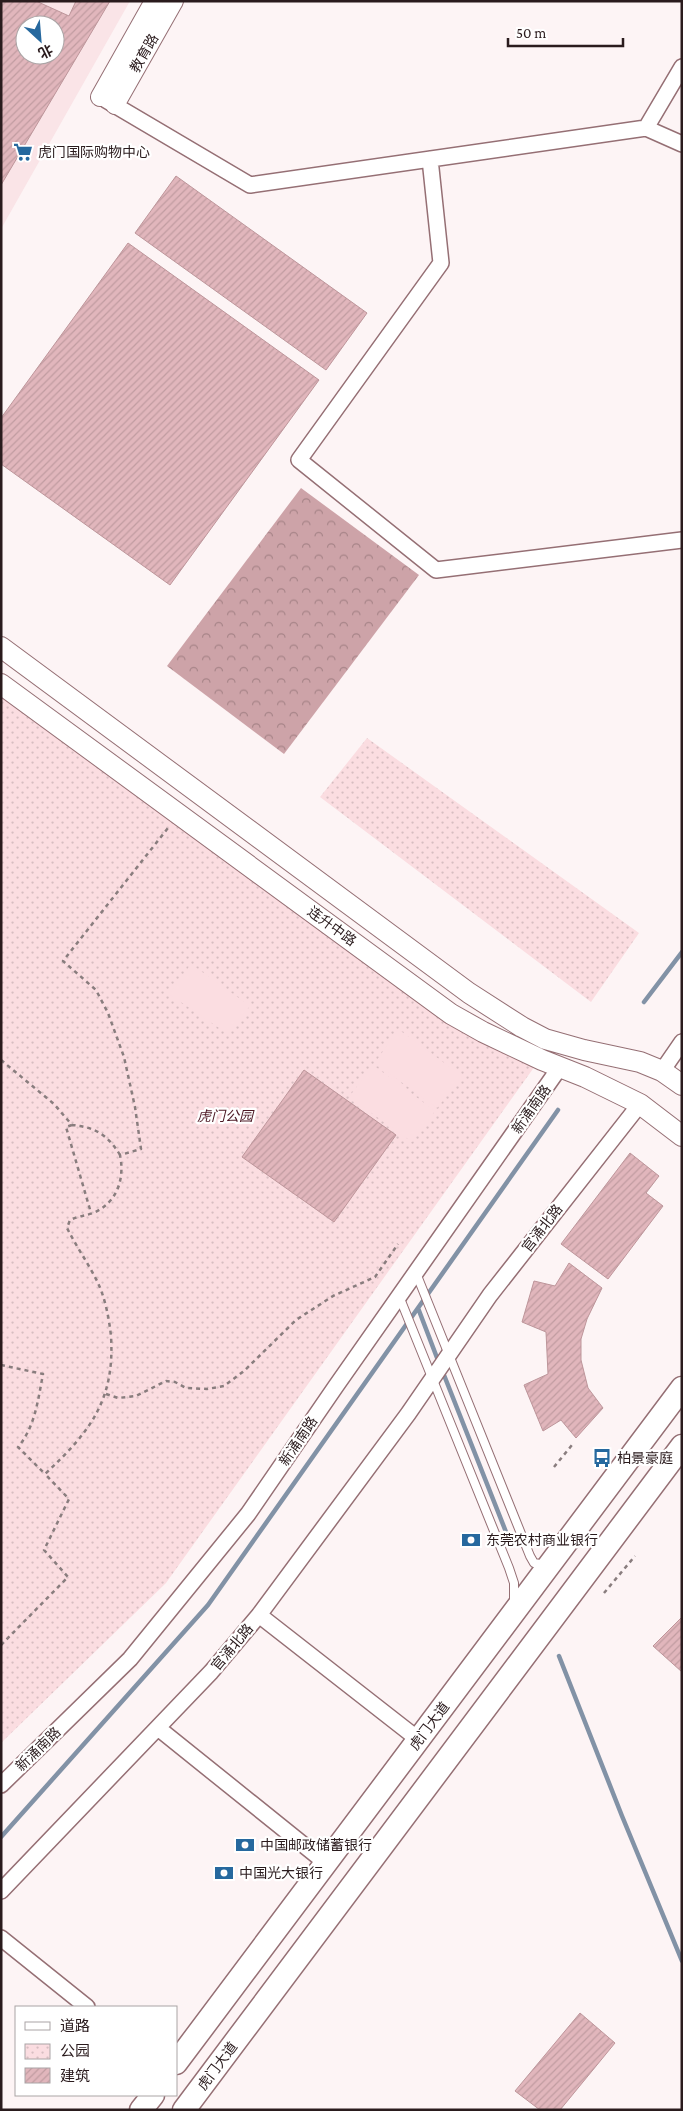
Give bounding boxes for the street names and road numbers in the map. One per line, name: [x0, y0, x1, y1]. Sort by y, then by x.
street label: 教育路: [127, 31, 161, 75]
street label: 连升中路: [305, 903, 359, 949]
street label: 新涌南路: [508, 1081, 554, 1137]
street label: 官涌北路: [518, 1201, 566, 1255]
street label: 新涌南路: [276, 1413, 320, 1469]
street label: 官涌北路: [208, 1620, 256, 1674]
street label: 虎门大道: [406, 1699, 452, 1753]
street label: 新涌南路: [12, 1724, 64, 1774]
street label: 虎门大道: [194, 2039, 240, 2093]

